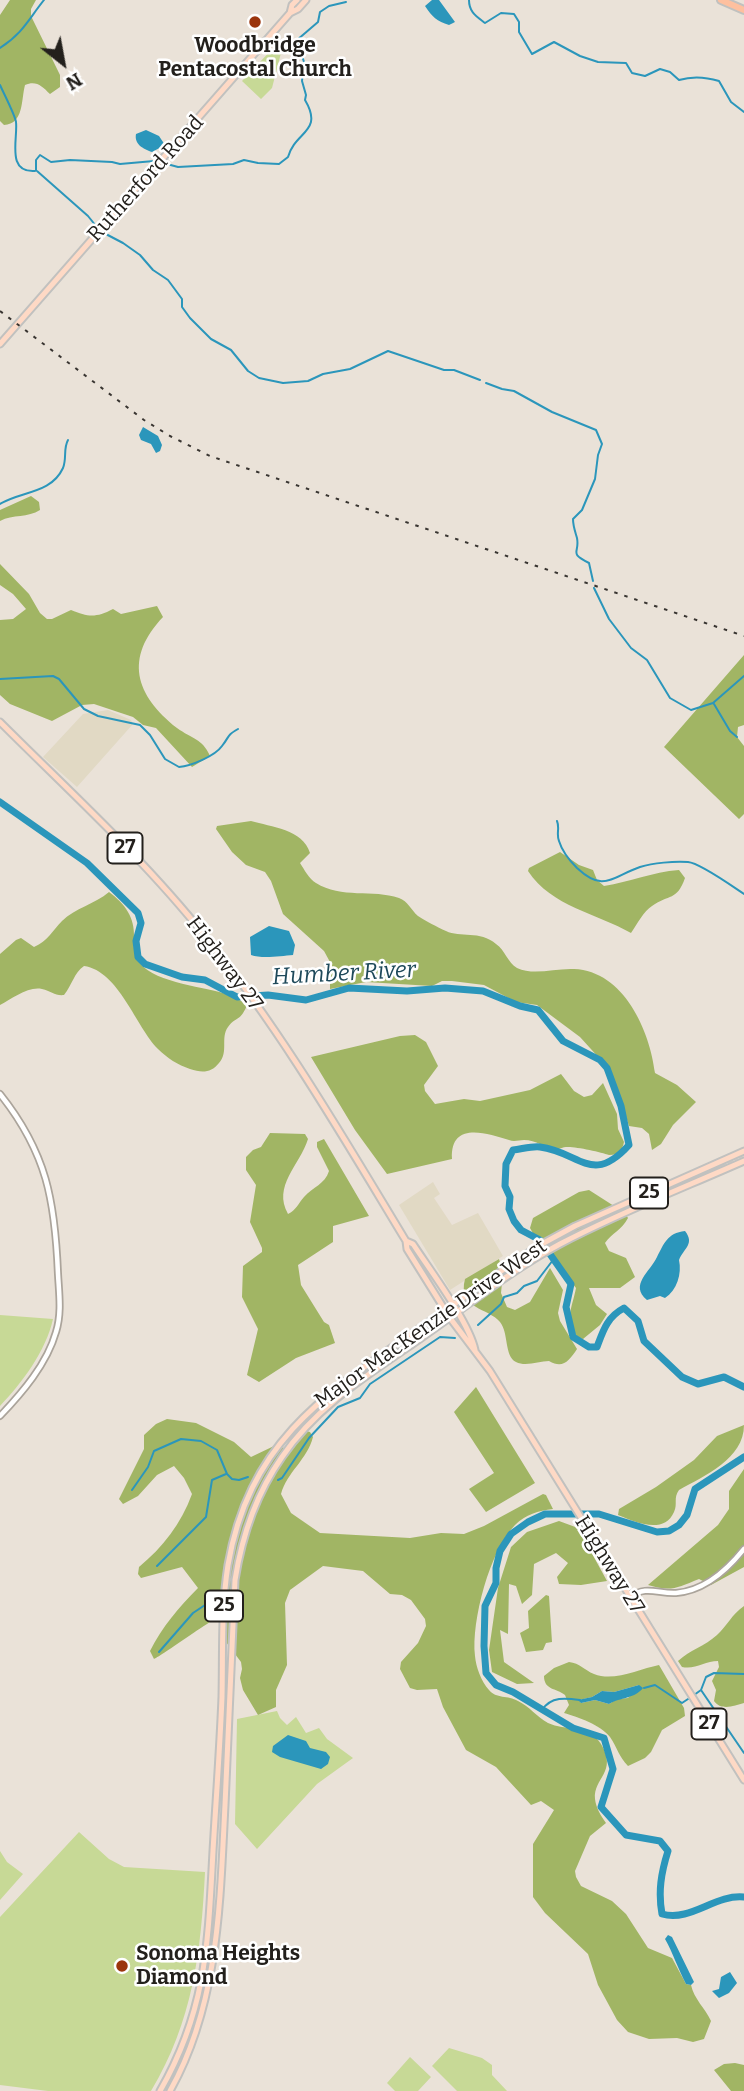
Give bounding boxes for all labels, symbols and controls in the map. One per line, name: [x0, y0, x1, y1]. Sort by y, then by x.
marker: Woodbridge Pentacostal Church: [247, 14, 263, 30]
north arrow: [28, 28, 98, 98]
place label: Woodbridge Pentacostal Church: [158, 33, 352, 83]
text: N: [62, 68, 86, 95]
street label: Rutherford Road: [83, 111, 209, 247]
road number: 27: [108, 832, 142, 863]
street label: Highway 27: [180, 912, 268, 1016]
water label: Humber River: [271, 956, 417, 992]
road number: 25: [630, 1177, 668, 1208]
street label: Major MacKenzie Drive West: [310, 1234, 552, 1414]
street label: Highway 27: [569, 1511, 649, 1619]
road number: 25: [205, 1590, 243, 1622]
road number: 27: [692, 1708, 726, 1740]
place label: Sonoma Heights Diamond: [136, 1941, 300, 1991]
marker: Sonoma Heights Diamond: [114, 1958, 130, 1974]

